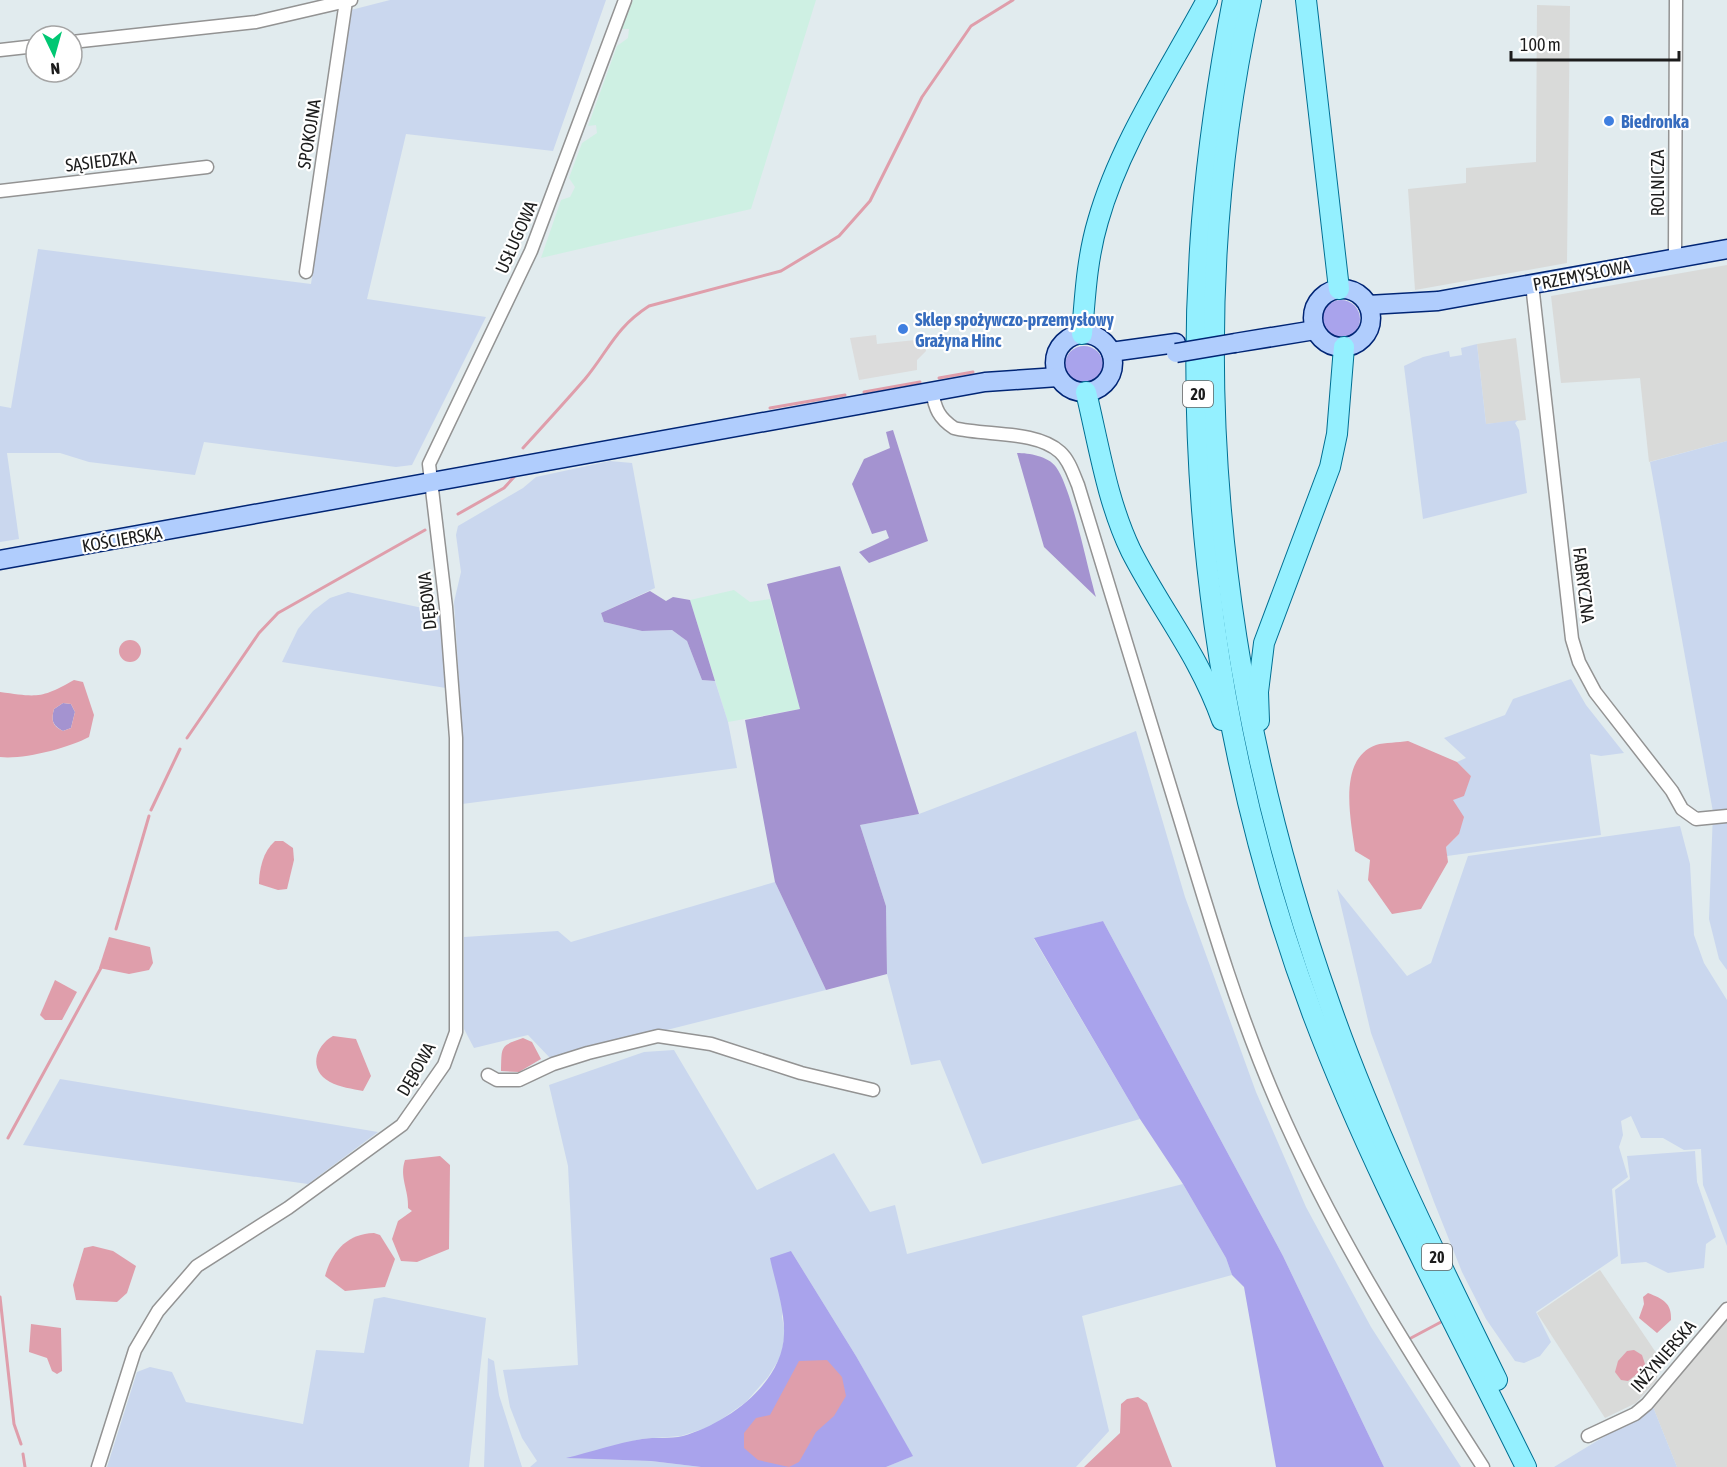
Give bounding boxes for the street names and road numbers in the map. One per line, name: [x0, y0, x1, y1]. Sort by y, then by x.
street label: SPOKOJNA: [293, 97, 325, 170]
street label: SĄSIEDZKA: [64, 146, 138, 176]
street label: ROLNICZA: [1647, 150, 1668, 216]
street label: USŁUGOWA: [491, 197, 541, 277]
street label: PRZEMYSŁOWA: [1531, 255, 1633, 295]
road number: 20: [1183, 381, 1213, 407]
street label: KOŚCIERSKA: [80, 522, 164, 556]
street label: FABRYCZNA: [1569, 546, 1599, 624]
street label: DĘBOWA: [414, 571, 440, 631]
street label: DĘBOWA: [392, 1038, 440, 1099]
road number: 20: [1422, 1244, 1452, 1270]
street label: INŻYNIERSKA: [1626, 1316, 1700, 1396]

